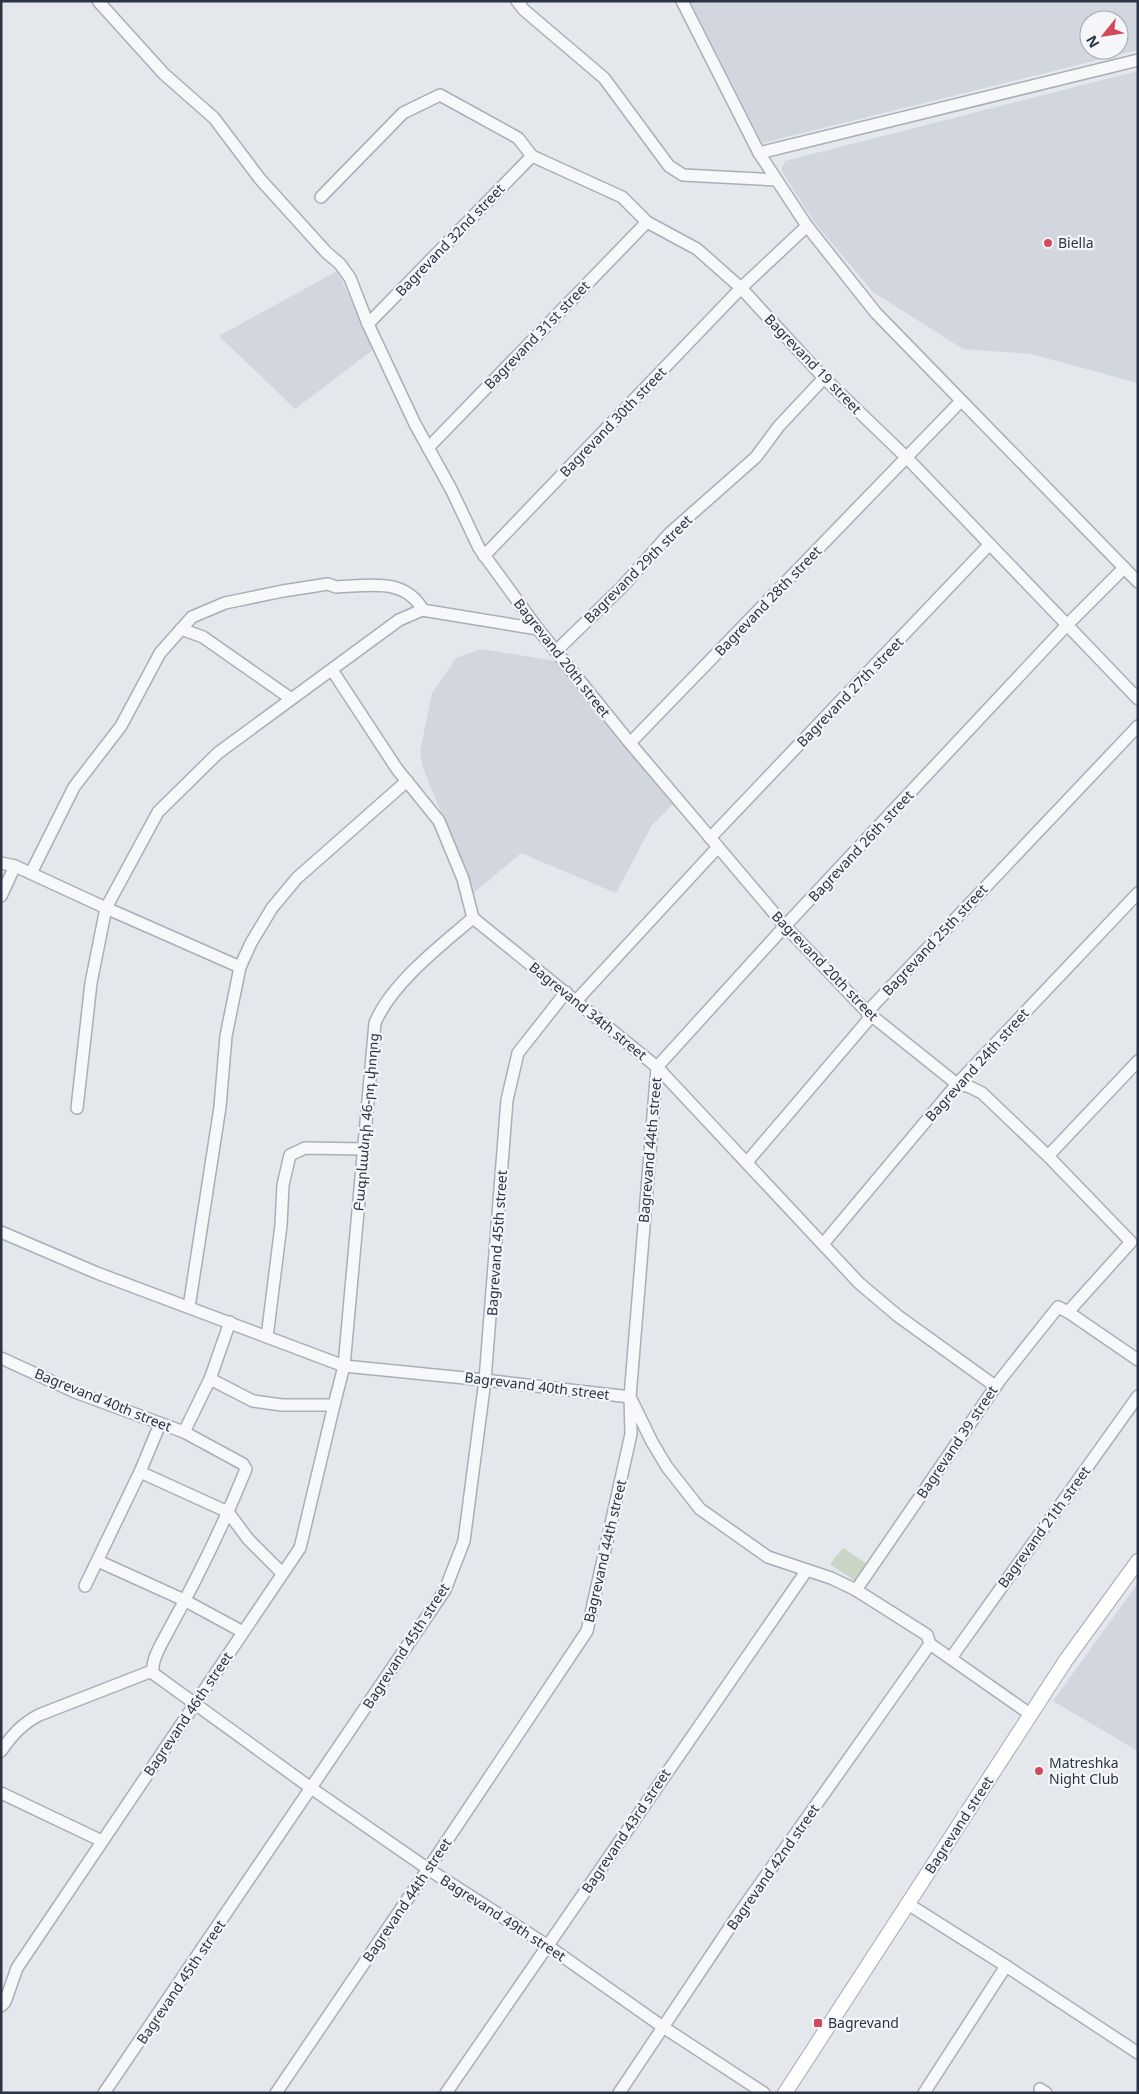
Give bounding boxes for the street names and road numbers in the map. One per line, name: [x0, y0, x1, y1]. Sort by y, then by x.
street label: Bagrevand 32nd street: [391, 179, 508, 300]
street label: Bagrevand 31st street: [480, 276, 594, 393]
street label: Bagrevand 19 street: [761, 309, 866, 418]
street label: Bagrevand 30th street: [555, 363, 670, 481]
street label: Bagrevand 29th street: [579, 510, 696, 627]
street label: Bagrevand 28th street: [710, 542, 825, 660]
street label: Bagrevand 20th street: [510, 594, 615, 721]
street label: Bagrevand 27th street: [792, 633, 907, 751]
street label: Bagrevand 26th street: [804, 786, 917, 906]
street label: Bagrevand 25th street: [878, 880, 991, 1000]
street label: Bagrevand 20th street: [768, 907, 883, 1025]
street label: Bagrevand 34th street: [526, 957, 651, 1064]
street label: Bagrevand 24th street: [921, 1004, 1033, 1125]
street label: Բագրևանդի 46-րդ փողոց: [348, 1032, 383, 1212]
street label: Bagrevand 44th street: [634, 1076, 665, 1224]
street label: Bagrevand 45th street: [482, 1169, 511, 1316]
street label: Bagrevand 40th street: [32, 1363, 174, 1436]
street label: Bagrevand 40th street: [463, 1367, 611, 1404]
street label: Bagrevand 39 street: [912, 1382, 1001, 1502]
street label: Bagrevand 21th street: [993, 1462, 1094, 1591]
street label: Bagrevand 44th street: [579, 1478, 630, 1624]
street label: Bagrevand 45th street: [358, 1579, 453, 1712]
street label: Bagrevand 46th street: [139, 1648, 236, 1780]
street label: Bagrevand 43rd street: [577, 1765, 674, 1897]
street label: Bagrevand street: [920, 1772, 997, 1877]
street label: Bagrevand 42nd street: [722, 1800, 823, 1933]
street label: Bagrevand 44th street: [358, 1834, 455, 1966]
street label: Bagrevand 49th street: [437, 1870, 570, 1965]
street label: Bagrevand 45th street: [132, 1916, 229, 2048]

